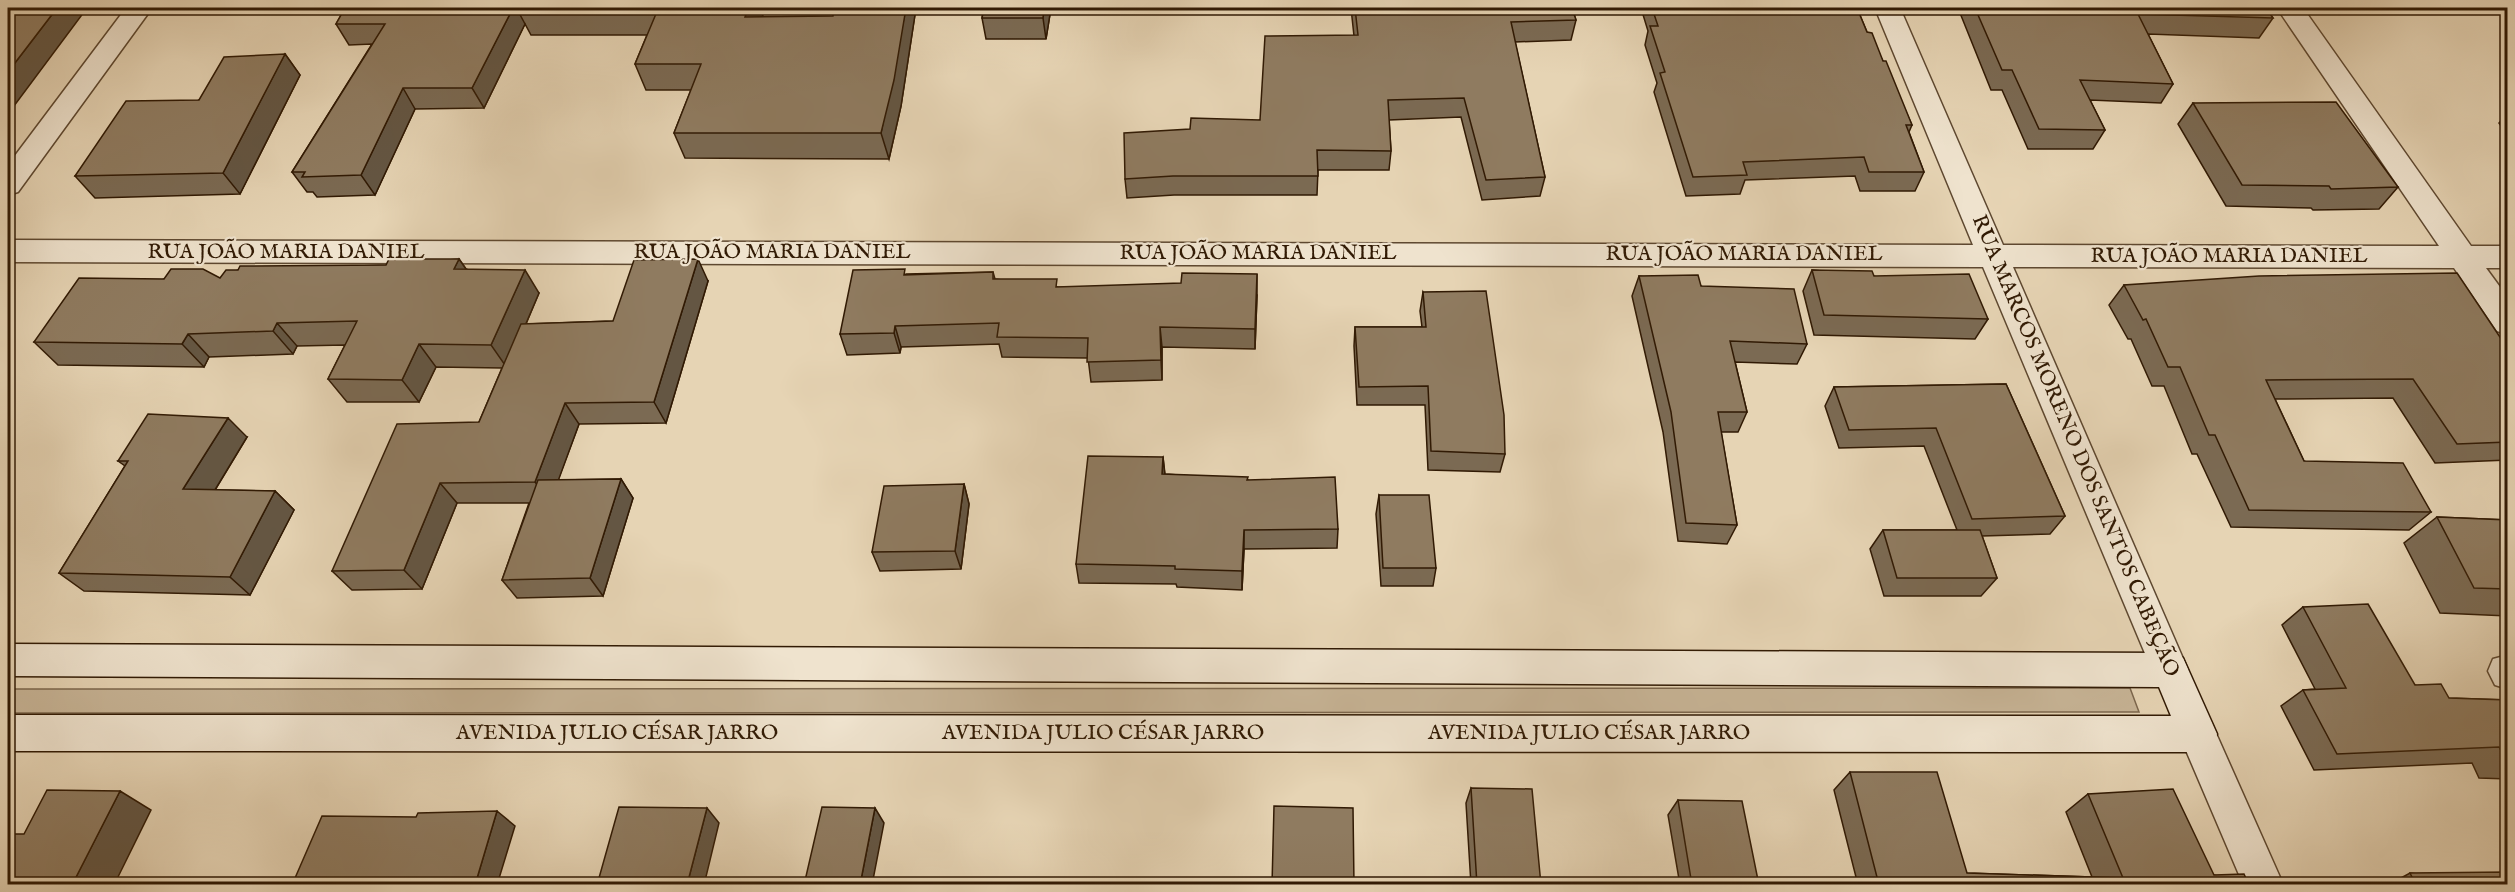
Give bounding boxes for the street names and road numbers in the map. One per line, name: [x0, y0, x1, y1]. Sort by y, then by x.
street label: RUA MARCOS MORENO DOS SANTOS CABEÇÃO: [1965, 210, 2186, 681]
street label: RUA JOÃO MARIA DANIEL: [148, 238, 425, 266]
street label: RUA JOÃO MARIA DANIEL: [634, 238, 911, 266]
street label: RUA JOÃO MARIA DANIEL: [1120, 239, 1397, 267]
street label: RUA JOÃO MARIA DANIEL: [1606, 240, 1883, 268]
street label: RUA JOÃO MARIA DANIEL: [2091, 242, 2368, 270]
street label: AVENIDA JULIO CÉSAR JARRO: [455, 719, 778, 747]
street label: AVENIDA JULIO CÉSAR JARRO: [941, 719, 1264, 747]
street label: AVENIDA JULIO CÉSAR JARRO: [1427, 719, 1750, 747]

